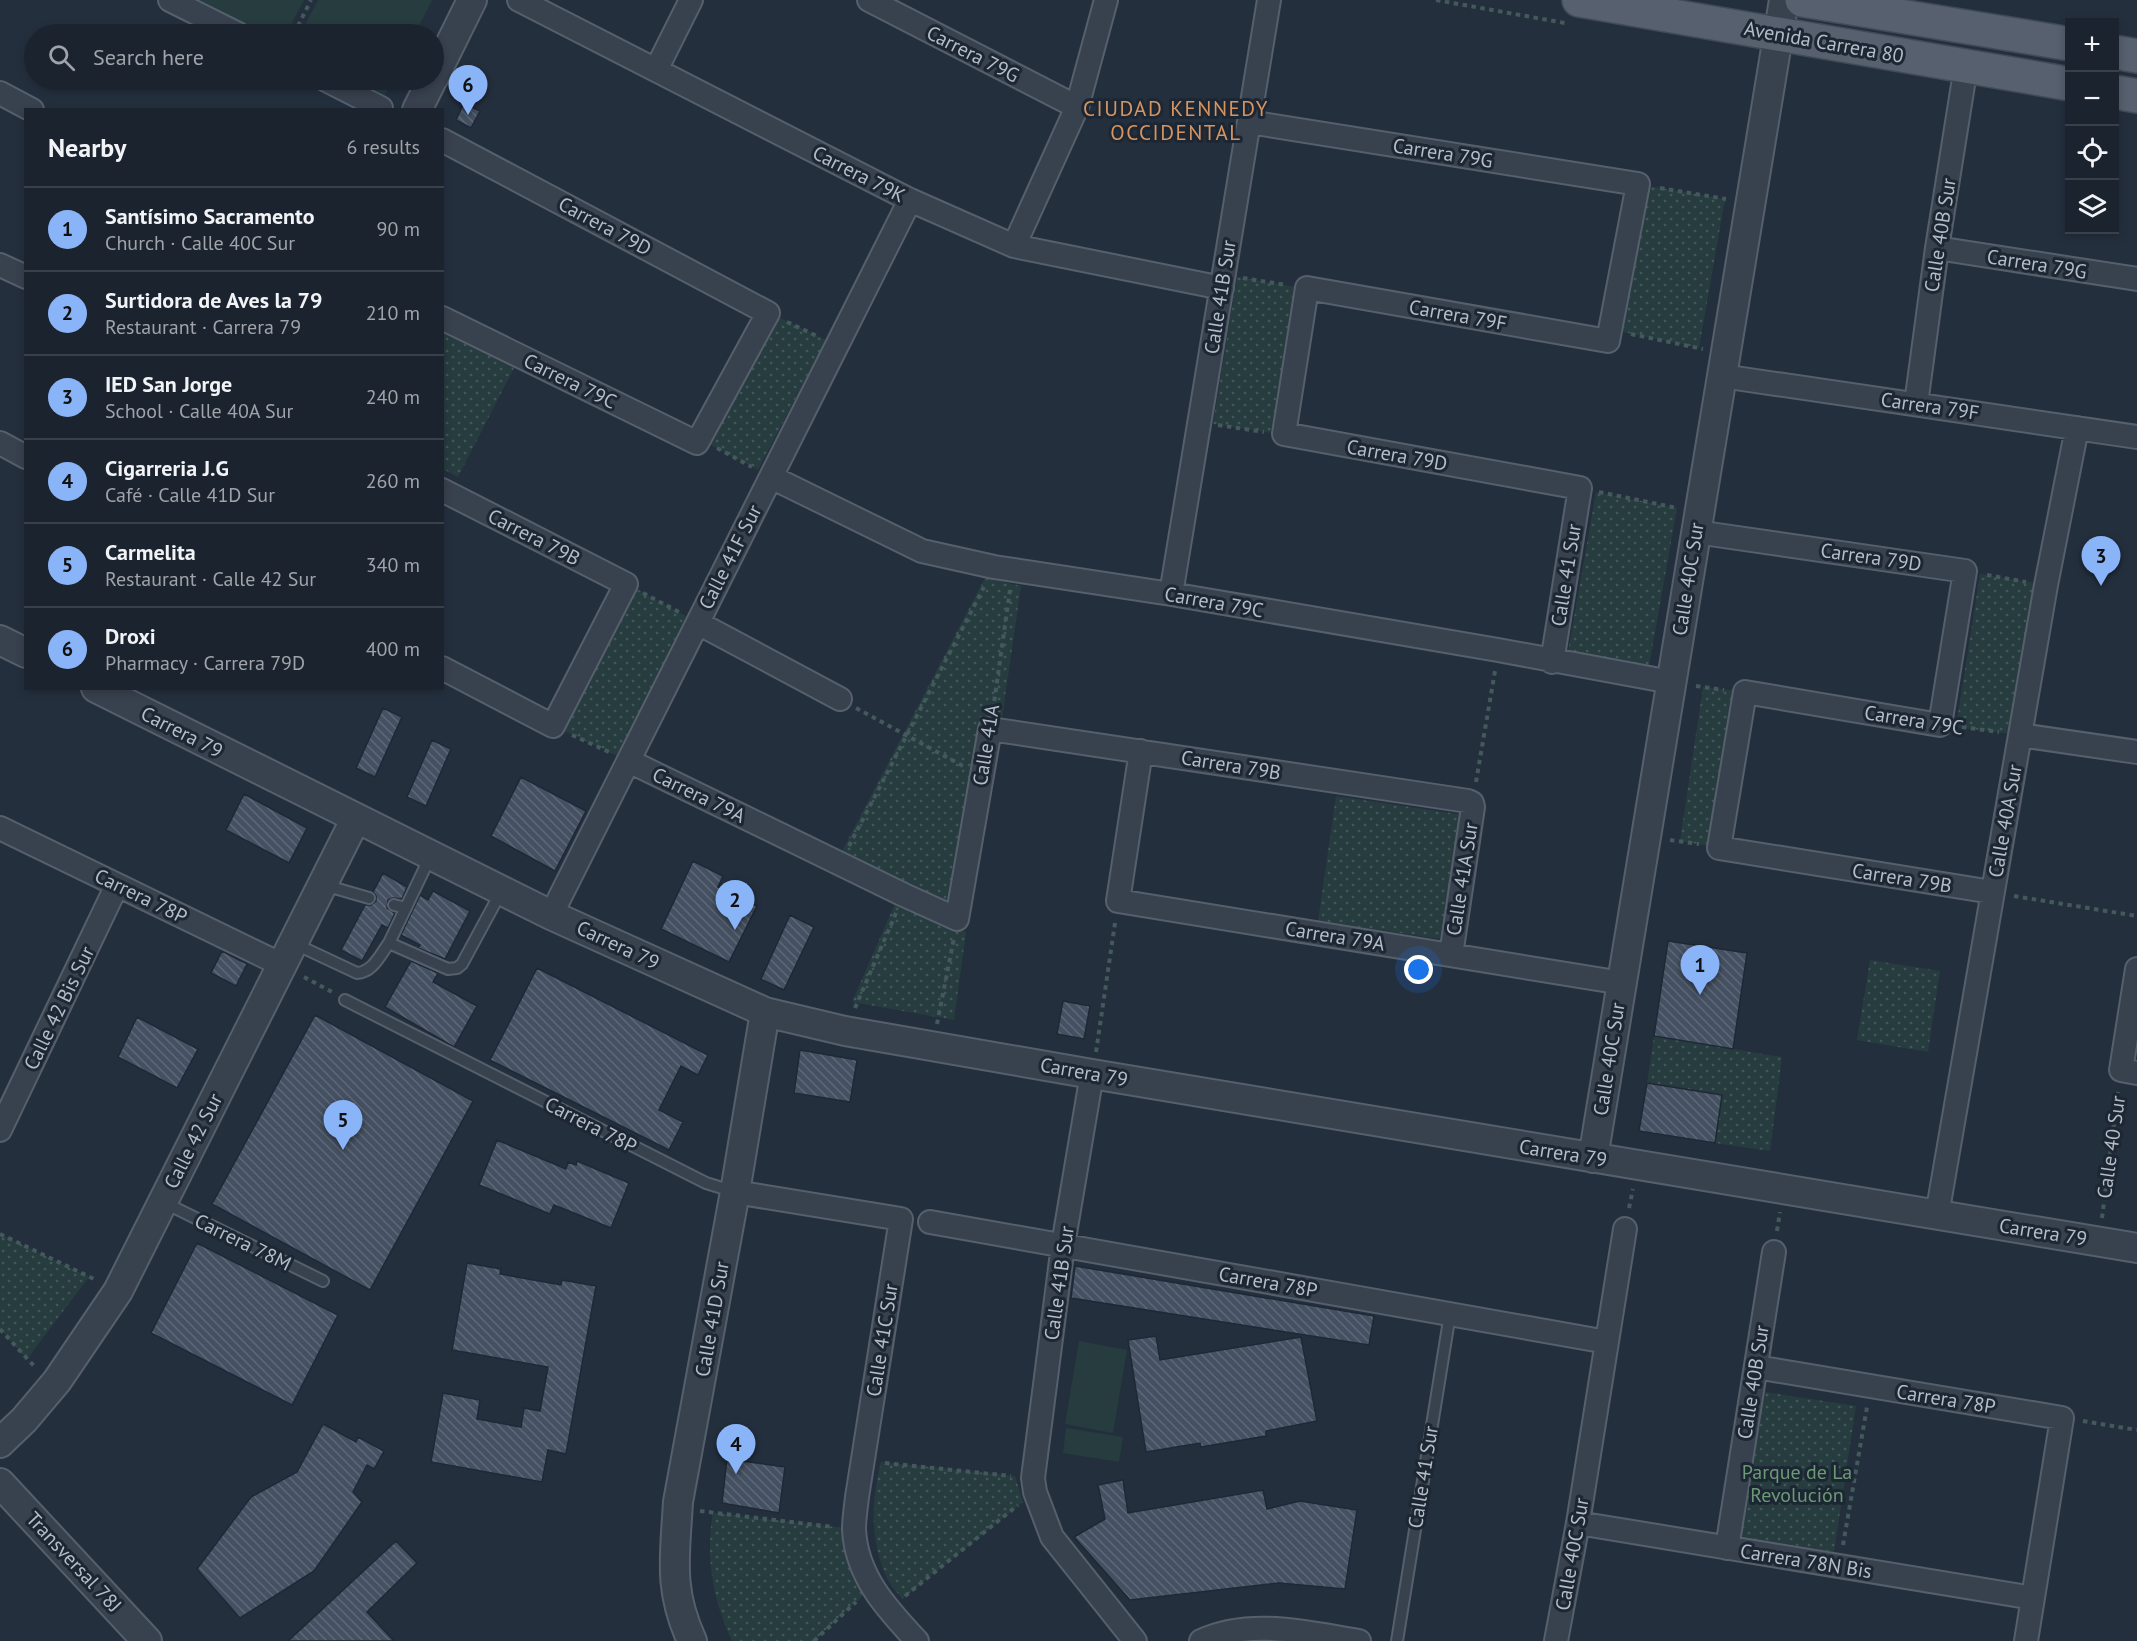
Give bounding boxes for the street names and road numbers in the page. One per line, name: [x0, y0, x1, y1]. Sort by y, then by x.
street label: Avenida Carrera 80: [1742, 15, 1906, 69]
street label: Carrera 79G: [922, 20, 1024, 88]
street label: Carrera 79G: [1391, 132, 1495, 174]
street label: Carrera 79K: [808, 140, 910, 208]
street label: Calle 40B Sur: [1918, 176, 1962, 294]
street label: Carrera 79D: [554, 191, 656, 261]
street label: Calle 41B Sur: [1198, 238, 1242, 356]
street label: Carrera 79G: [1985, 243, 2089, 285]
street label: Carrera 79F: [1407, 294, 1509, 336]
street label: Carrera 79C: [519, 347, 621, 415]
street label: Carrera 79F: [1879, 386, 1981, 426]
street label: Carrera 79D: [1345, 433, 1449, 477]
street label: Calle 41F Sur: [693, 500, 768, 614]
street label: Carrera 79B: [483, 503, 585, 571]
street label: Calle 40C Sur: [1666, 520, 1710, 637]
street label: Calle 41 Sur: [1545, 522, 1587, 628]
street label: Carrera 79D: [1819, 537, 1923, 577]
street label: Carrera 79C: [1162, 581, 1266, 623]
street label: Carrera 79C: [1863, 699, 1965, 741]
street label: Carrera 79: [137, 700, 227, 764]
street label: Calle 41A: [967, 702, 1005, 787]
street label: Carrera 79B: [1179, 744, 1283, 786]
street label: Carrera 79A: [648, 761, 750, 829]
street label: Calle 40A Sur: [1982, 762, 2028, 880]
street label: Calle 41A Sur: [1440, 820, 1484, 938]
street label: Carrera 79B: [1850, 857, 1954, 899]
street label: Carrera 78P: [90, 862, 192, 930]
street label: Carrera 79: [572, 914, 664, 976]
street label: Carrera 79A: [1283, 915, 1387, 957]
street label: Calle 42 Bis Sur: [18, 942, 100, 1074]
street label: Calle 40C Sur: [1587, 1000, 1631, 1117]
street label: Carrera 79: [1038, 1052, 1130, 1092]
street label: Calle 42 Sur: [158, 1089, 228, 1193]
street label: Carrera 78P: [541, 1091, 641, 1159]
street label: Calle 40 Sur: [2091, 1094, 2131, 1200]
street label: Carrera 79: [1517, 1133, 1609, 1173]
street label: Carrera 78M: [190, 1207, 296, 1277]
street label: Carrera 79: [1997, 1212, 2089, 1252]
street label: Calle 41B Sur: [1038, 1224, 1080, 1342]
street label: Calle 41D Sur: [689, 1259, 735, 1379]
street label: Carrera 78P: [1217, 1261, 1319, 1303]
street label: Calle 41C Sur: [860, 1281, 904, 1398]
street label: Calle 40B Sur: [1731, 1323, 1775, 1441]
street label: Carrera 78P: [1895, 1378, 1997, 1420]
street label: Calle 41 Sur: [1402, 1424, 1444, 1530]
street label: Calle 40C Sur: [1549, 1495, 1595, 1612]
street label: Transversal 78J: [21, 1506, 127, 1618]
street label: Carrera 78N Bis: [1738, 1538, 1874, 1584]

